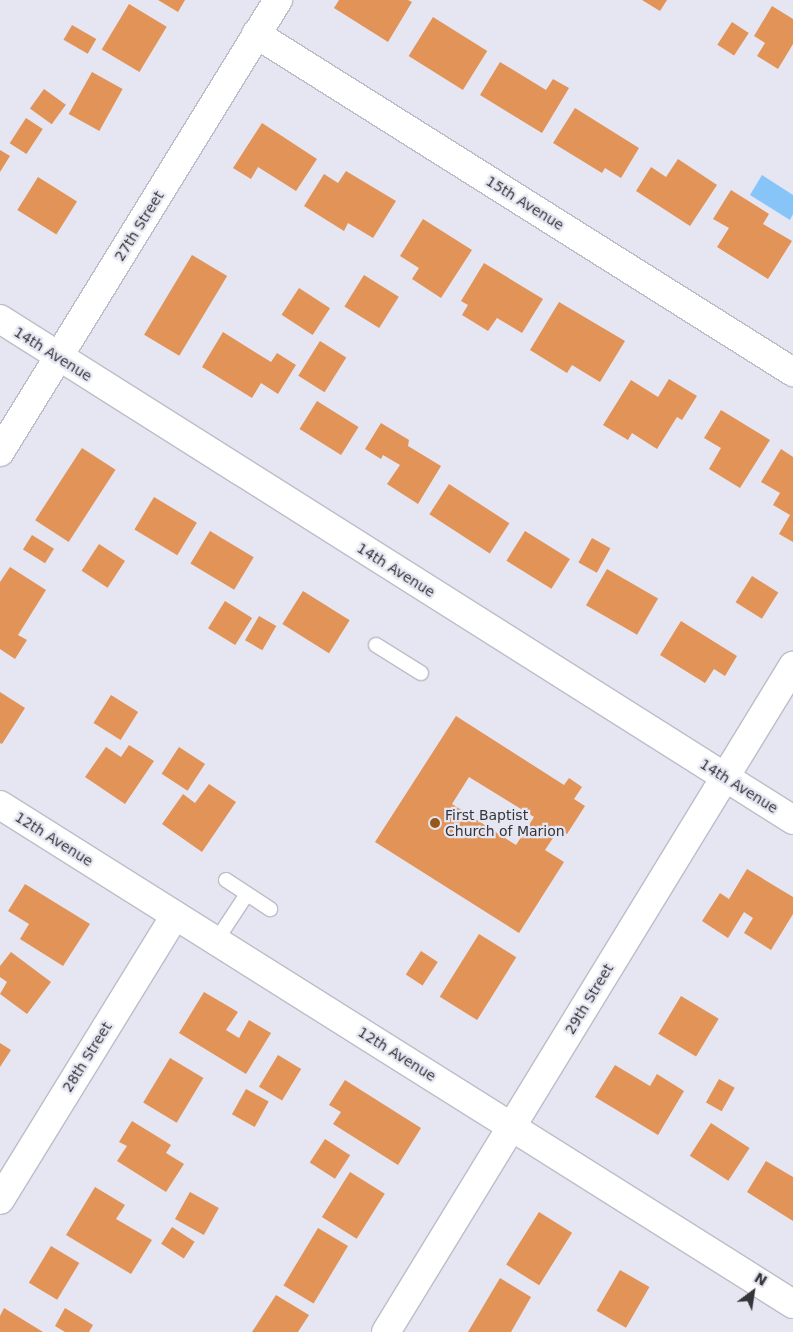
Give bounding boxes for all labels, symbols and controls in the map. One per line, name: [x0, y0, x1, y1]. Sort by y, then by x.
street label: 15th Avenue: [483, 172, 567, 234]
street label: 27th Street: [111, 188, 167, 264]
street label: 14th Avenue: [11, 323, 95, 385]
street label: 14th Avenue: [354, 539, 438, 601]
street label: 14th Avenue: [697, 755, 781, 817]
place label: First Baptist Church of Marion: [445, 807, 565, 840]
street label: 12th Avenue: [12, 808, 96, 870]
marker: First Baptist Church of Marion: [429, 817, 441, 829]
street label: 29th Street: [561, 961, 617, 1037]
street label: 28th Street: [59, 1019, 115, 1095]
street label: 12th Avenue: [355, 1023, 439, 1085]
north arrow: [728, 1267, 778, 1317]
text: N: [752, 1269, 770, 1289]

